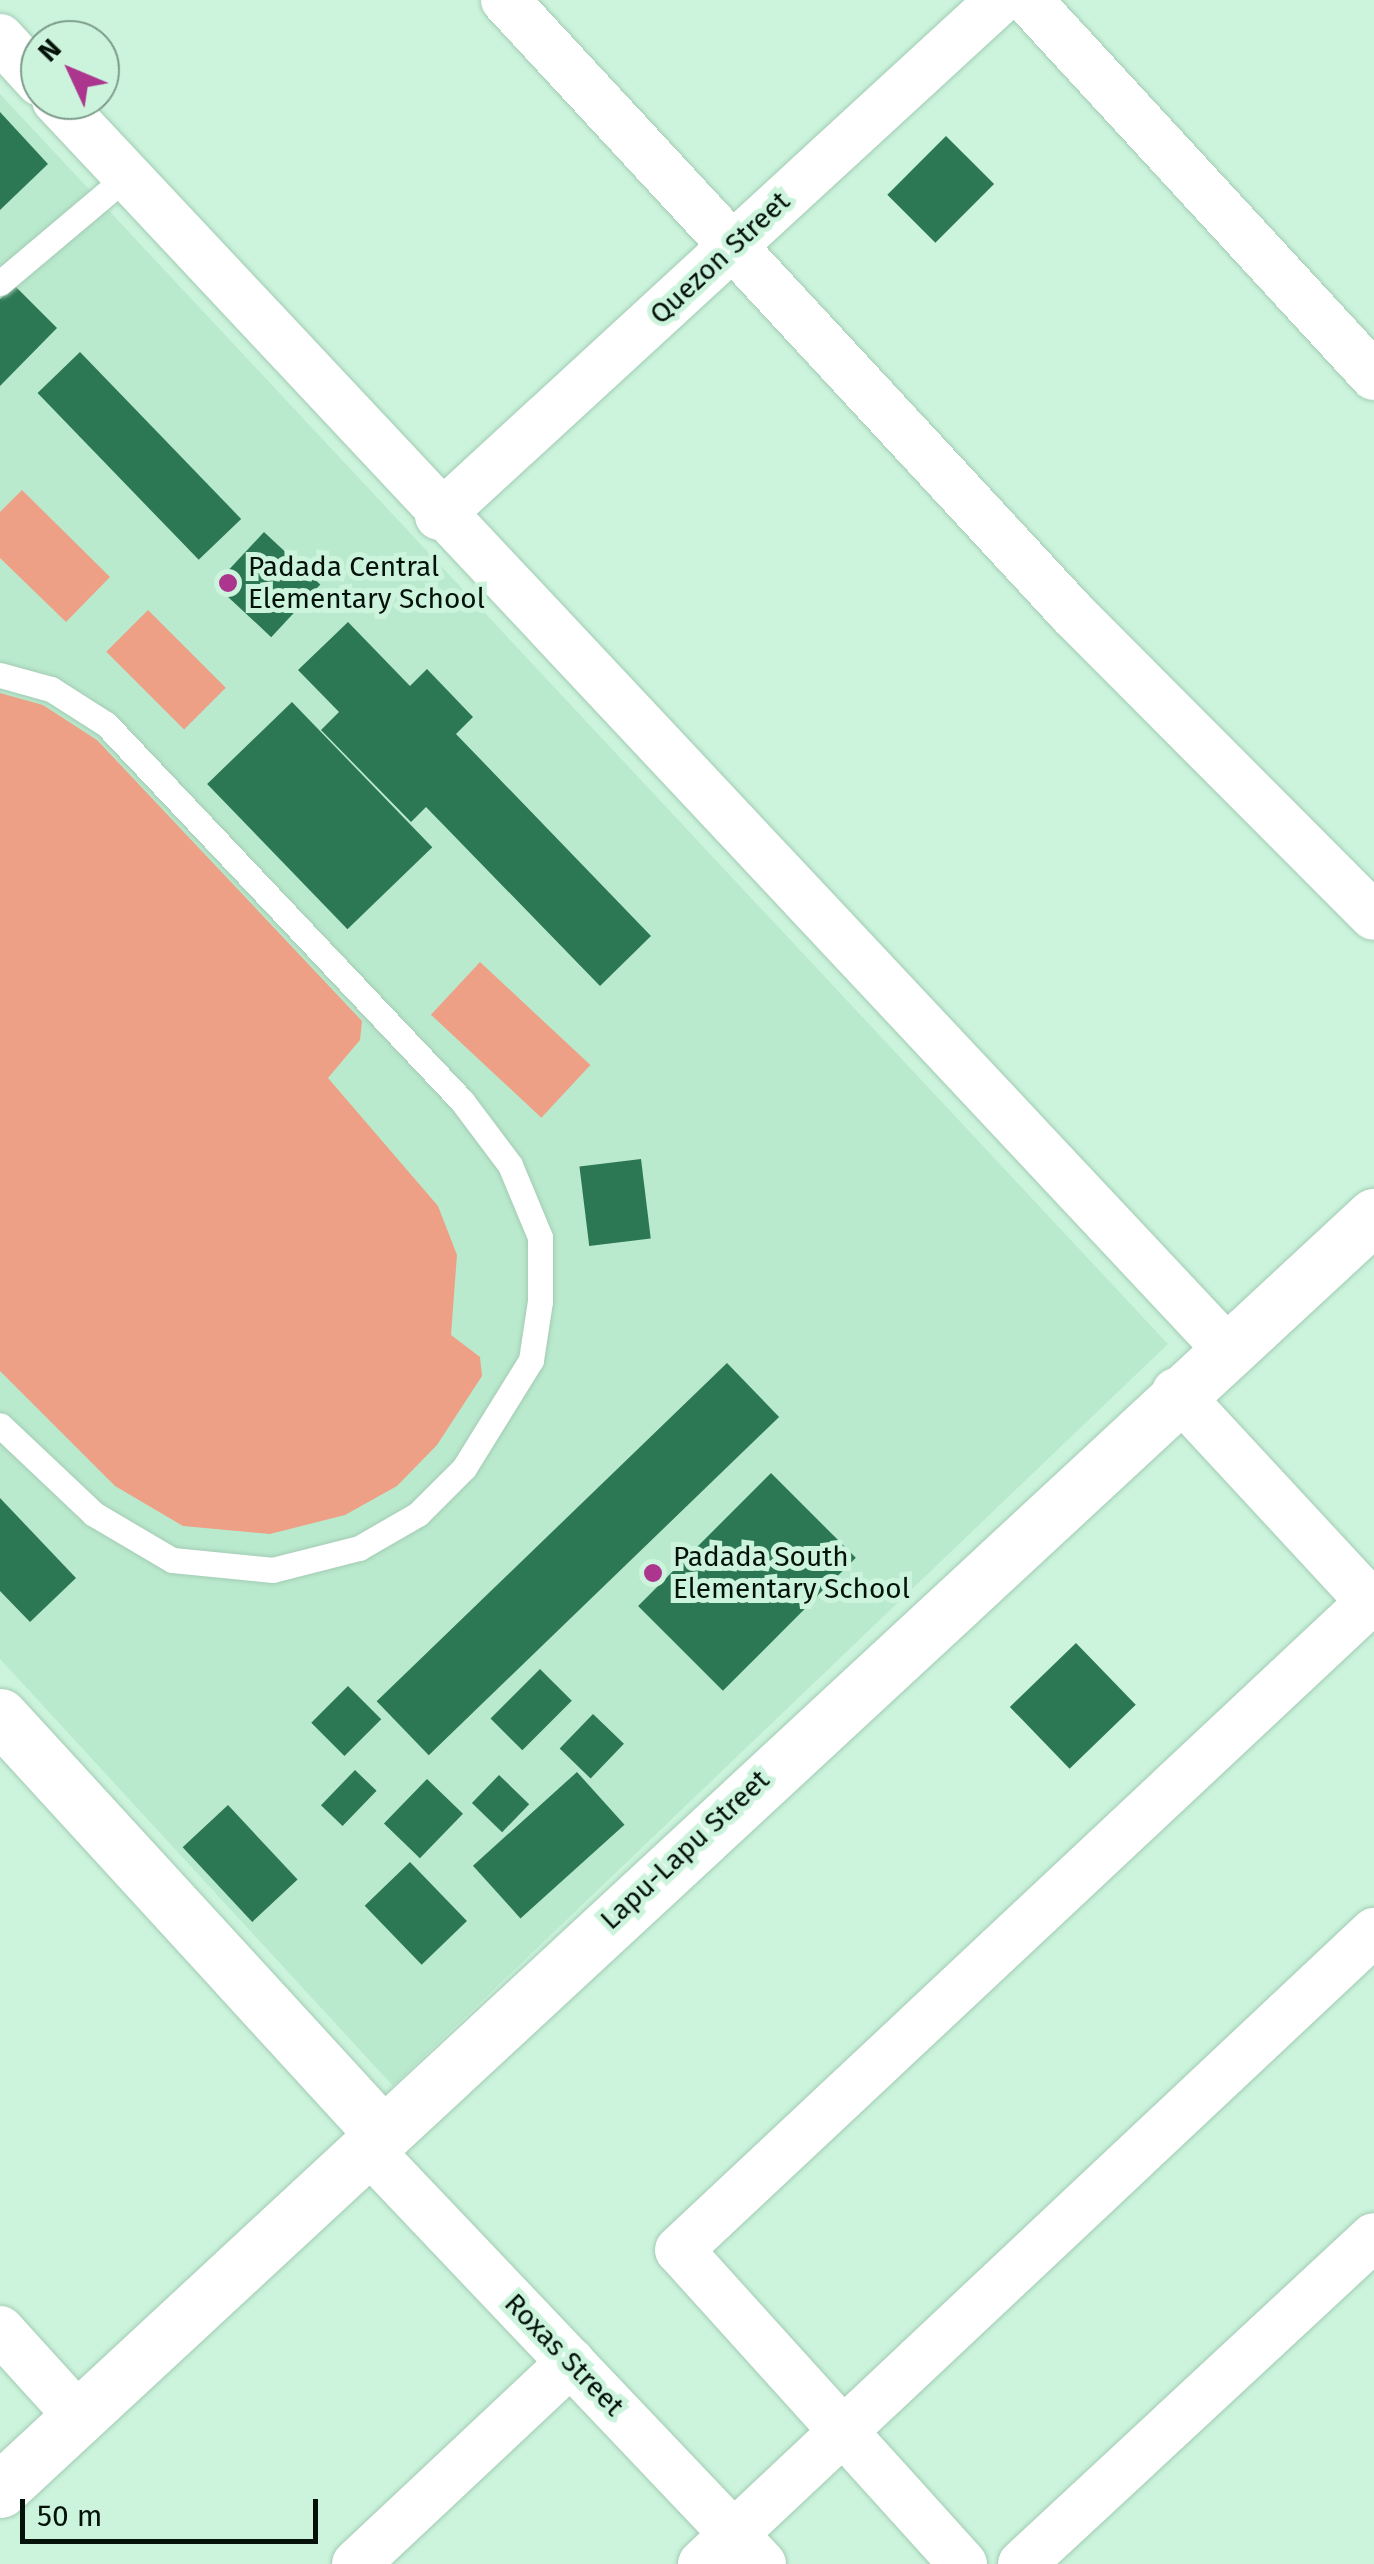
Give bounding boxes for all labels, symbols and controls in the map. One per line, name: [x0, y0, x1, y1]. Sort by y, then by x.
north arrow: [20, 20, 120, 120]
text: N: [31, 32, 68, 68]
street label: Quezon Street: [643, 185, 797, 331]
place label: Padada Central Elementary School: [248, 550, 485, 616]
marker: Padada Central Elementary School: [217, 572, 239, 594]
place label: Padada South Elementary School: [673, 1540, 910, 1606]
marker: Padada South Elementary School: [642, 1562, 664, 1584]
street label: Lapu-Lapu Street: [594, 1763, 776, 1937]
street label: Roxas Street: [497, 2287, 631, 2423]
scale bar: [25, 2479, 322, 2541]
text: 50 m: [37, 2498, 102, 2534]

